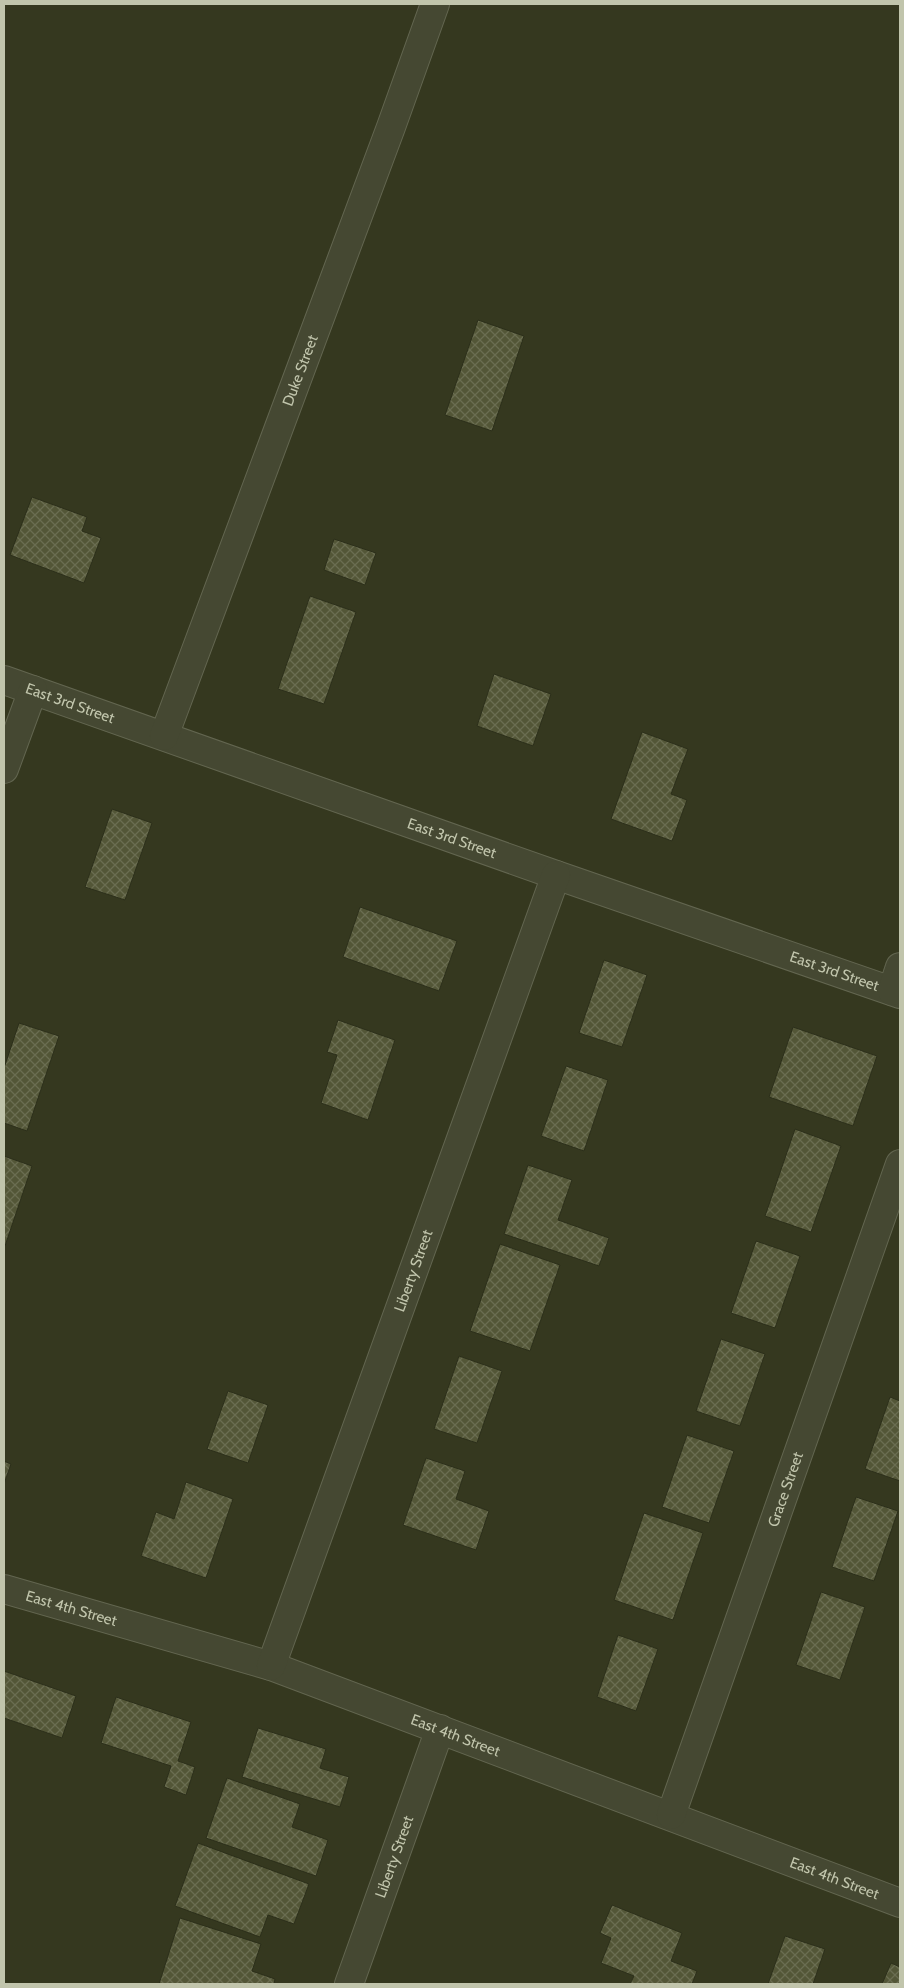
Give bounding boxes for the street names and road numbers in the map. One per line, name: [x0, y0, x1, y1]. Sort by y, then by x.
street label: Duke Street: [279, 332, 322, 409]
street label: East 3rd Street: [23, 679, 117, 727]
street label: East 3rd Street: [405, 814, 499, 862]
street label: East 3rd Street: [787, 948, 881, 995]
street label: Liberty Street: [390, 1227, 436, 1314]
street label: Grace Street: [764, 1450, 807, 1529]
street label: East 4th Street: [24, 1587, 119, 1630]
street label: East 4th Street: [408, 1711, 503, 1760]
street label: Liberty Street: [371, 1813, 417, 1900]
street label: East 4th Street: [787, 1853, 882, 1903]

